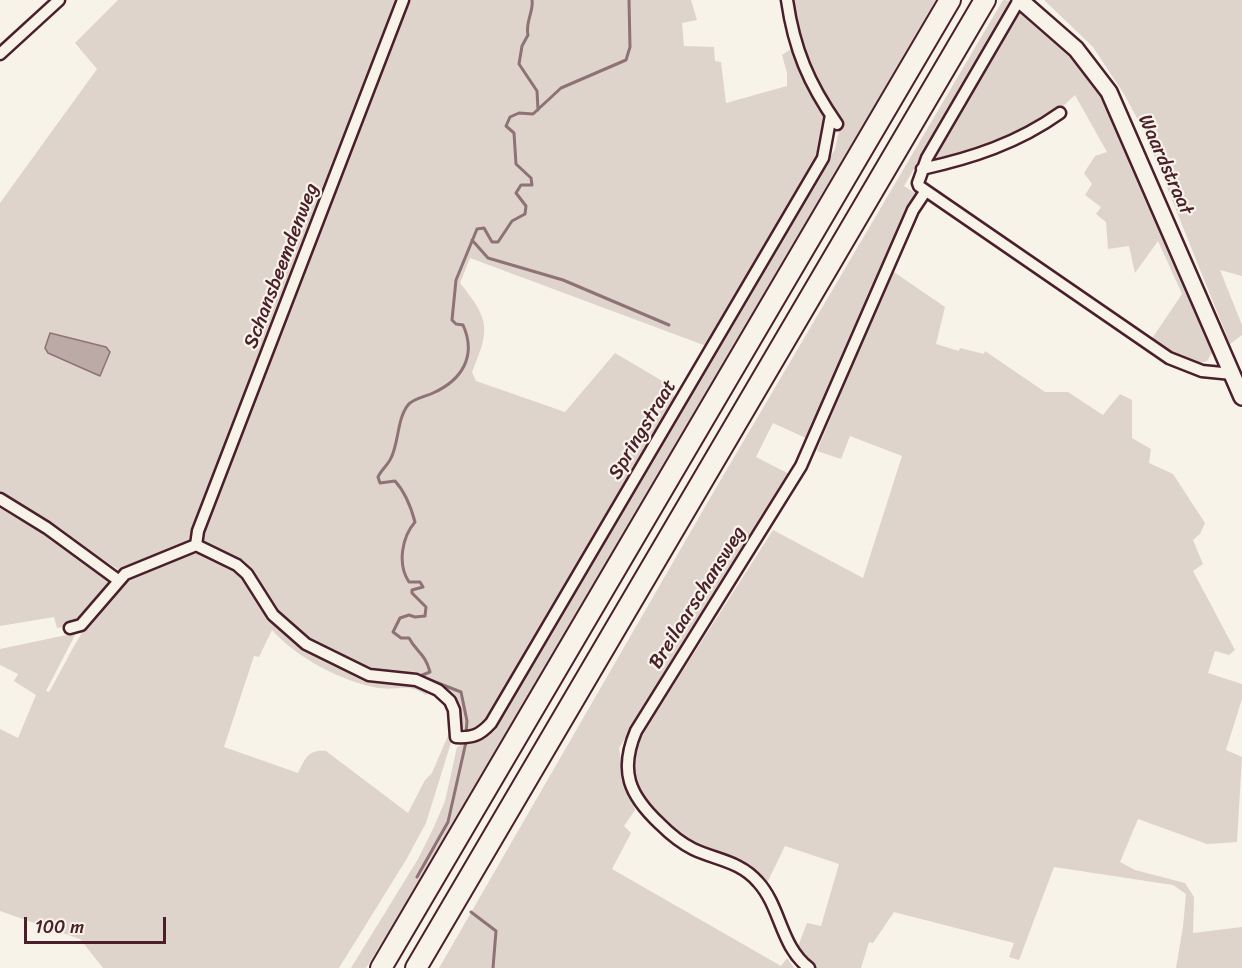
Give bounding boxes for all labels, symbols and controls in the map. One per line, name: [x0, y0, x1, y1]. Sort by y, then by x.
street label: Waardstraat: [1132, 111, 1198, 219]
street label: Schansbeemdenweg: [239, 180, 325, 352]
street label: Springstraat: [604, 376, 682, 484]
street label: Breilaarschansweg: [644, 522, 752, 674]
scale bar: [27, 905, 170, 943]
text: 100 m: [35, 911, 84, 943]

